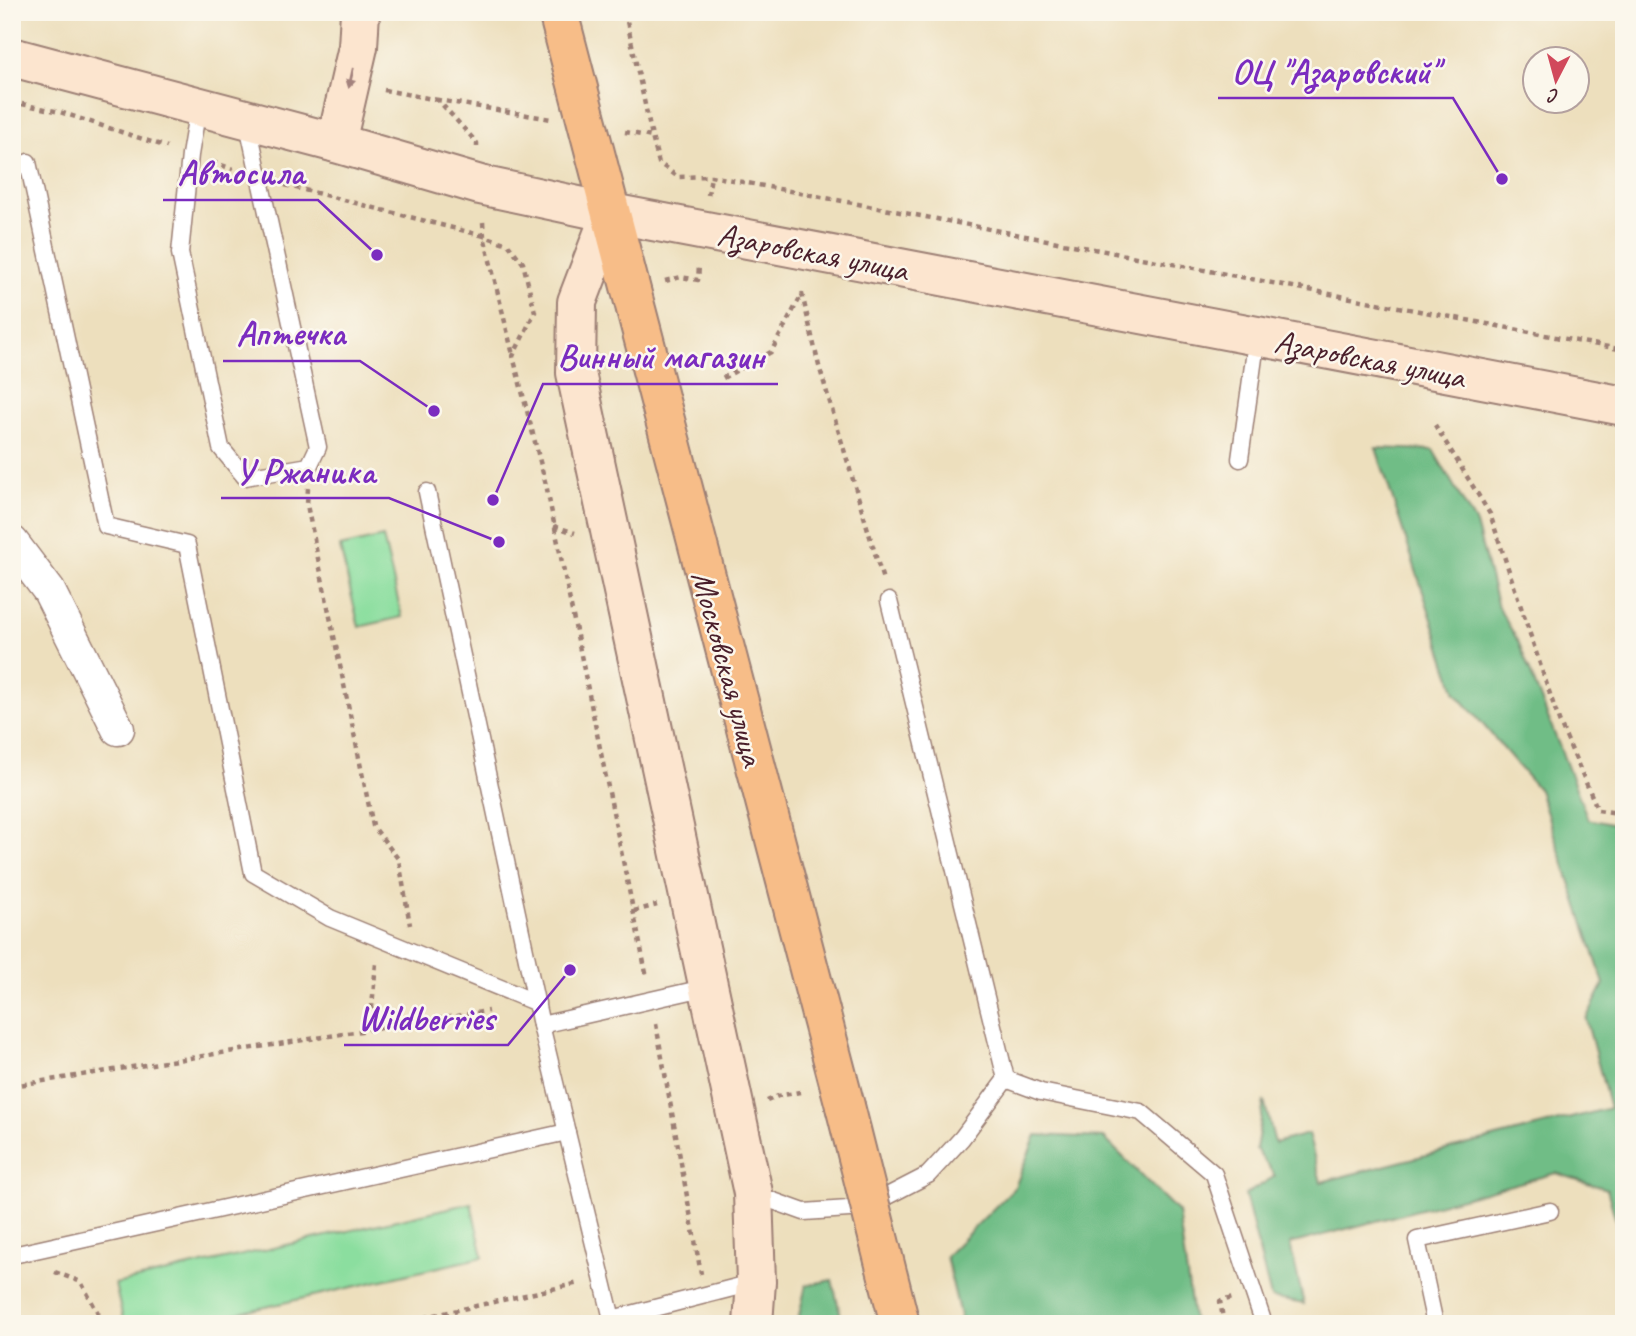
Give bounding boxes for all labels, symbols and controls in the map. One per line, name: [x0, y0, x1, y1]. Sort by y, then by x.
callout: ОЦ "Азаровский": [1218, 42, 1453, 98]
north arrow: [1520, 46, 1590, 116]
text: ОЦ "Азаровский": [1232, 49, 1446, 94]
one-way arrow: [346, 67, 357, 89]
text: С: [1546, 83, 1560, 108]
callout: Автосила: [163, 144, 318, 200]
text: Автосила: [178, 150, 307, 195]
street label: Азаровская улица: [714, 213, 914, 292]
callout: Аптечка: [223, 305, 360, 361]
text: Аптечка: [237, 311, 348, 356]
street label: Азаровская улица: [1271, 320, 1471, 399]
callout: Винный магазин: [543, 328, 778, 384]
text: Винный магазин: [557, 334, 767, 379]
callout: У Ржаника: [221, 442, 389, 498]
text: У Ржаника: [235, 449, 378, 494]
street label: Московская улица: [682, 566, 775, 773]
callout: Wildberries: [344, 989, 508, 1045]
text: Wildberries: [358, 996, 498, 1041]

